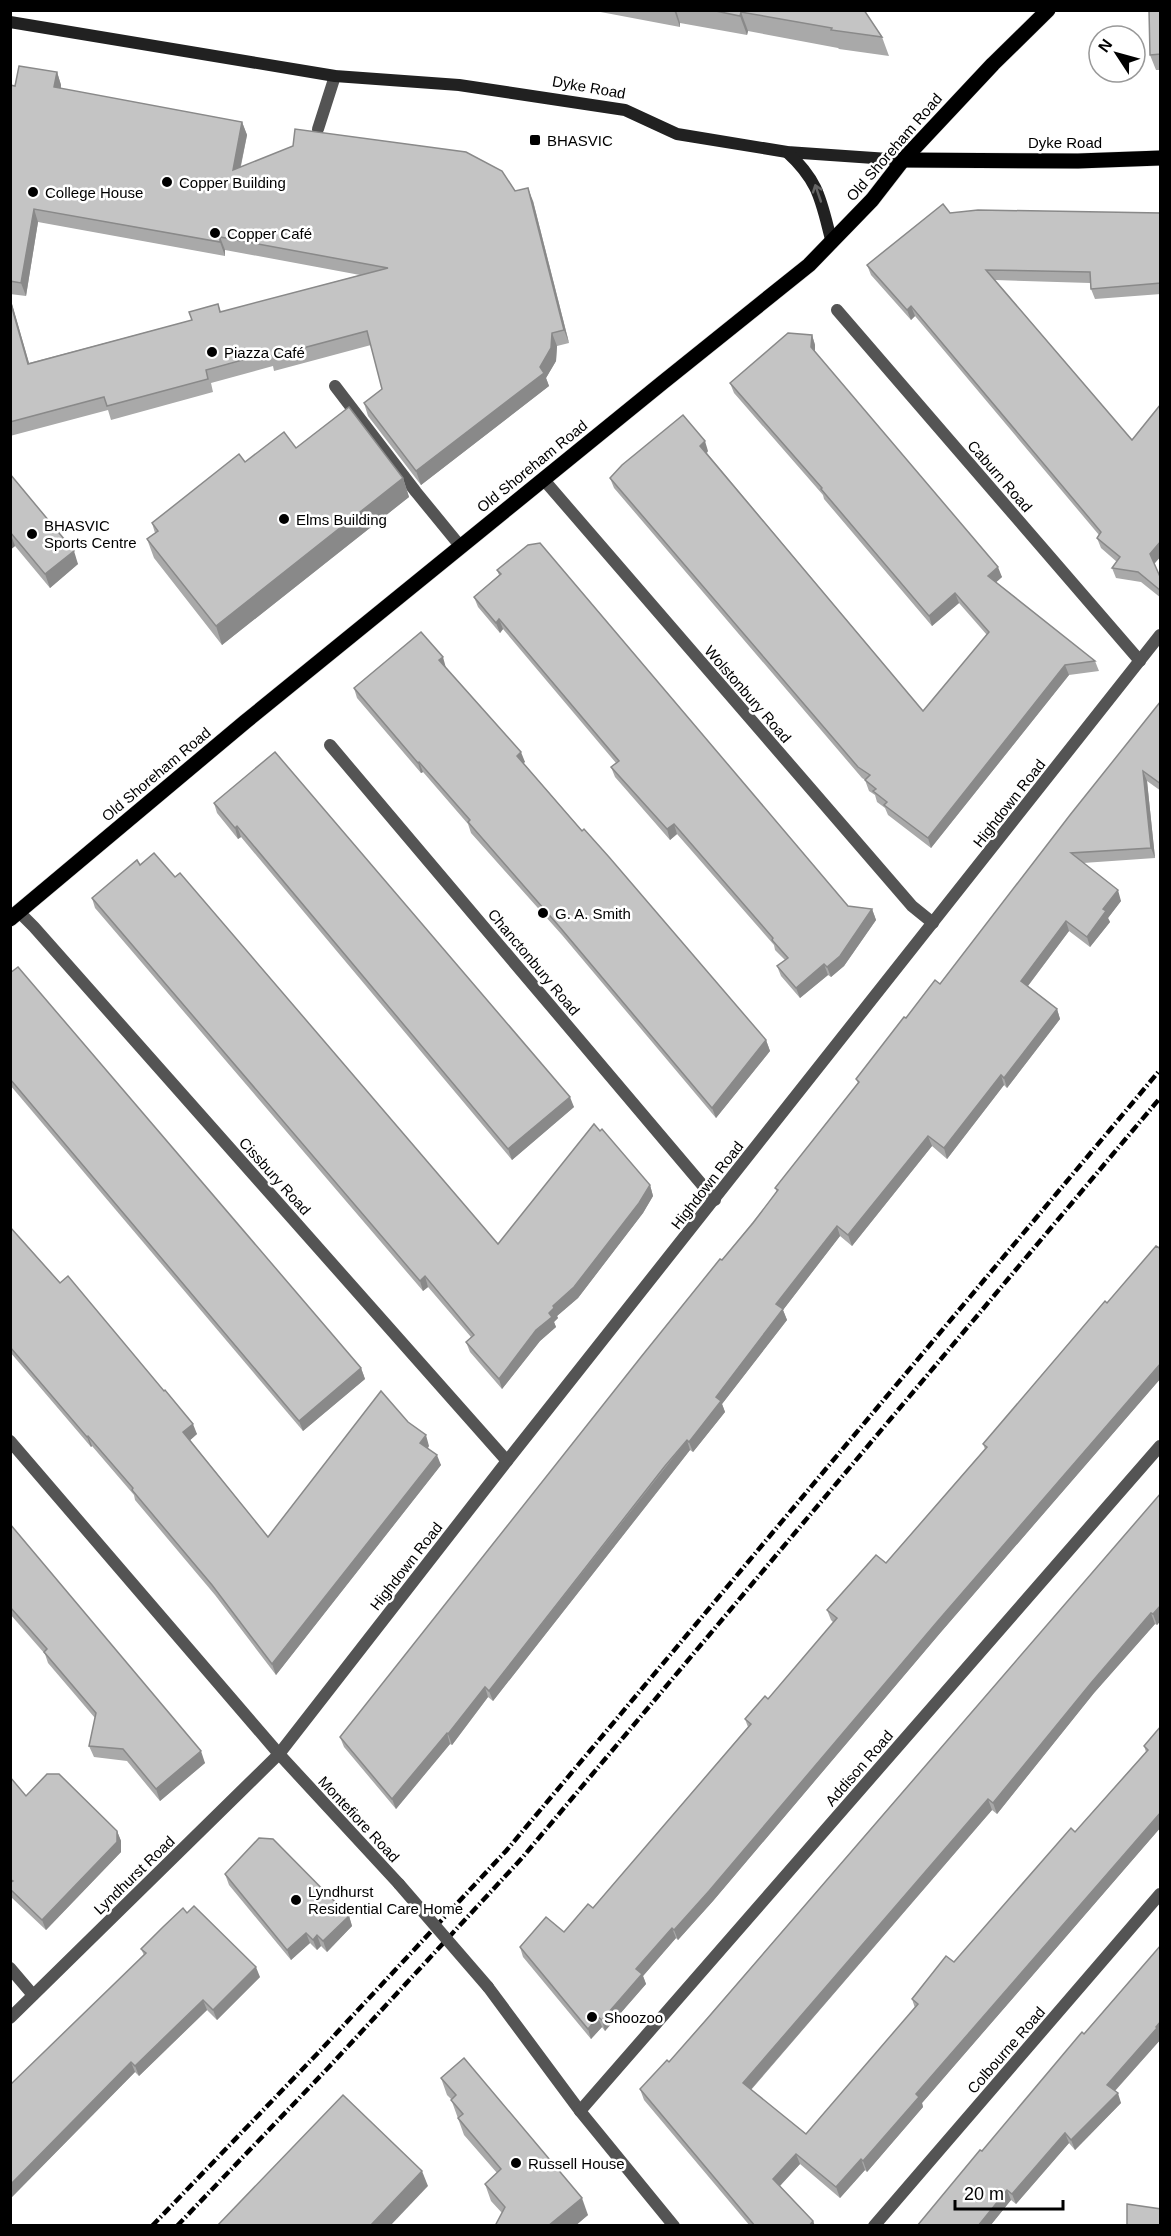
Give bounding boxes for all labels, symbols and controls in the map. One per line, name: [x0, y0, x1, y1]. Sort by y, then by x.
north arrow: [1087, 24, 1147, 84]
text: N: [1095, 36, 1116, 55]
street label: Dyke Road: [551, 72, 627, 102]
street label: Old Shoreham Road: [843, 90, 945, 204]
place label: BHASVIC: [547, 132, 613, 149]
marker: BHASVIC: [528, 133, 542, 147]
street label: Dyke Road: [1028, 134, 1102, 151]
place label: Copper Building: [179, 174, 286, 191]
marker: Copper Building: [160, 175, 174, 189]
place label: College House: [45, 184, 143, 201]
one-way arrow: [811, 184, 822, 203]
marker: College House: [26, 185, 40, 199]
place label: Copper Café: [227, 225, 312, 242]
marker: Copper Café: [208, 226, 222, 240]
place label: Piazza Café: [224, 344, 305, 361]
marker: Piazza Café: [205, 345, 219, 359]
street label: Old Shoreham Road: [474, 416, 590, 516]
street label: Caburn Road: [964, 437, 1036, 515]
place label: Elms Building: [296, 511, 387, 528]
marker: Elms Building: [277, 512, 291, 526]
place label: BHASVIC Sports Centre: [44, 517, 137, 551]
marker: BHASVIC Sports Centre: [25, 527, 39, 541]
street label: Wolstonbury Road: [701, 642, 795, 746]
street label: Old Shoreham Road: [98, 724, 214, 824]
street label: Highdown Road: [969, 756, 1049, 850]
street label: Chanctonbury Road: [485, 905, 583, 1019]
place label: G. A. Smith: [555, 905, 631, 922]
marker: G. A. Smith: [536, 906, 550, 920]
street label: Cissbury Road: [236, 1134, 314, 1218]
street label: Highdown Road: [667, 1138, 747, 1232]
street label: Highdown Road: [366, 1519, 446, 1613]
street label: Addison Road: [822, 1727, 896, 1809]
street label: Montefiore Road: [315, 1773, 403, 1865]
street label: Lyndhurst Road: [90, 1832, 178, 1918]
place label: Lyndhurst Residential Care Home: [308, 1883, 463, 1917]
marker: Lyndhurst Residential Care Home: [289, 1893, 303, 1907]
street label: Colbourne Road: [964, 2003, 1048, 2097]
place label: Shoozoo: [604, 2009, 663, 2026]
marker: Shoozoo: [585, 2010, 599, 2024]
place label: Russell House: [528, 2155, 625, 2172]
marker: Russell House: [509, 2156, 523, 2170]
scale bar: [955, 2173, 1063, 2211]
text: 20 m: [964, 2184, 1004, 2204]

